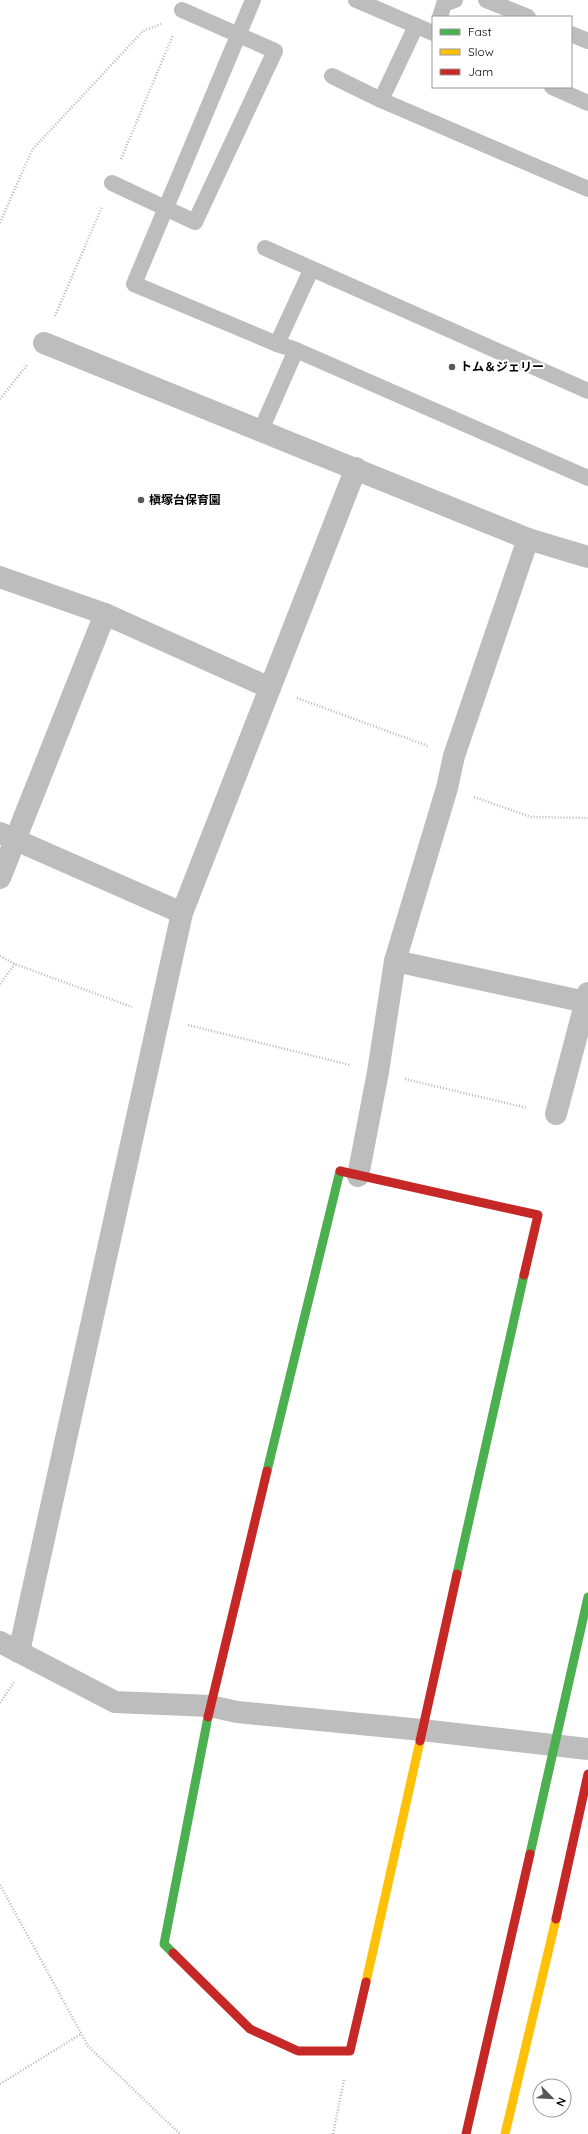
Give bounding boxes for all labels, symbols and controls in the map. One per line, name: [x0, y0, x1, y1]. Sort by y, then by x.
legend: [432, 16, 572, 88]
text: Fast: [468, 24, 492, 39]
text: Slow: [468, 44, 494, 59]
text: Jam: [468, 64, 493, 79]
place label: トム＆ジェリー: [460, 359, 544, 374]
marker: トム＆ジェリー: [447, 362, 457, 372]
place label: 槇塚台保育園: [149, 492, 221, 507]
marker: 槇塚台保育園: [136, 495, 146, 505]
north arrow: [532, 2078, 572, 2118]
text: N: [553, 2096, 569, 2109]

